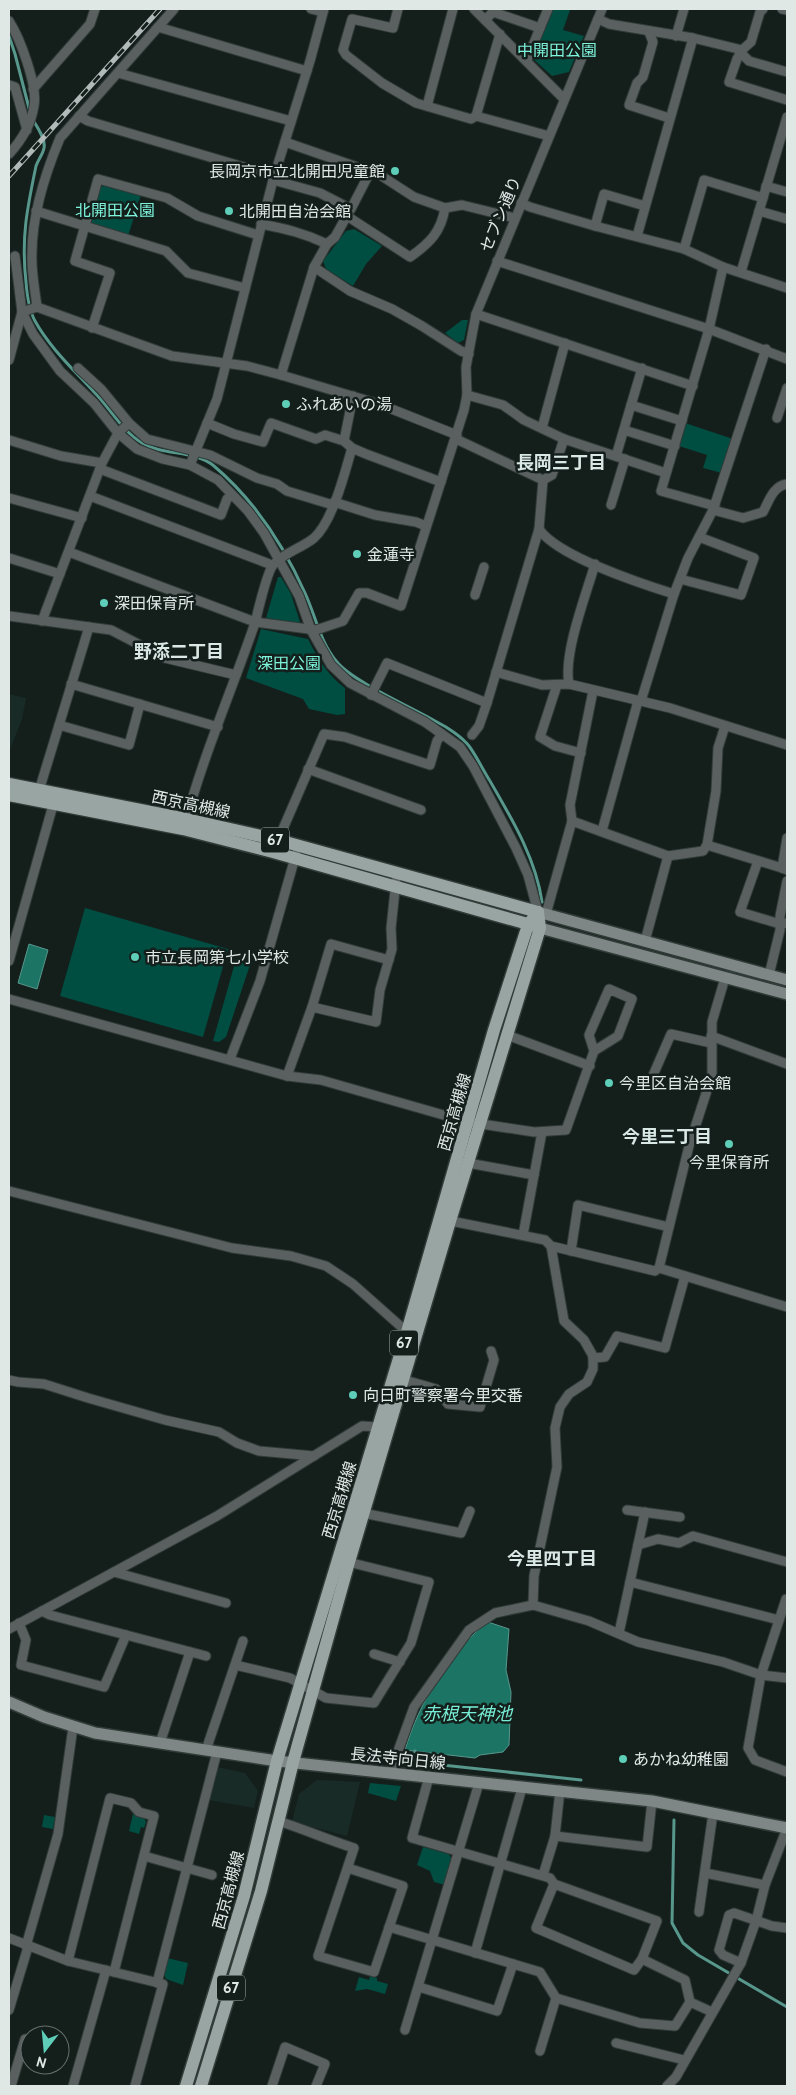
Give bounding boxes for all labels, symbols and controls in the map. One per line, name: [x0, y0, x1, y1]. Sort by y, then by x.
park label: 中開田公園: [517, 41, 597, 60]
place label: 長岡京市立北開田児童館: [209, 162, 385, 181]
marker: 長岡京市立北開田児童館: [389, 165, 401, 177]
street label: セブン通り: [476, 174, 525, 255]
park label: 北開田公園: [75, 201, 155, 220]
place label: 北開田自治会館: [239, 202, 351, 221]
marker: 北開田自治会館: [223, 205, 235, 217]
place label: ふれあいの湯: [296, 395, 392, 414]
marker: ふれあいの湯: [280, 398, 292, 410]
district label: 長岡三丁目: [516, 452, 606, 474]
place label: 金蓮寺: [367, 545, 415, 564]
marker: 金蓮寺: [351, 548, 363, 560]
place label: 深田保育所: [114, 594, 194, 613]
marker: 深田保育所: [98, 597, 110, 609]
district label: 野添二丁目: [134, 641, 224, 663]
park label: 深田公園: [257, 654, 321, 673]
street label: 西京高槻線: [150, 787, 232, 822]
road number: 67: [261, 828, 289, 852]
place label: 市立長岡第七小学校: [145, 948, 289, 967]
marker: 市立長岡第七小学校: [129, 951, 141, 963]
street label: 西京高槻線: [434, 1071, 475, 1153]
place label: 今里区自治会館: [619, 1074, 731, 1093]
marker: 今里区自治会館: [603, 1077, 615, 1089]
district label: 今里三丁目: [622, 1126, 712, 1148]
marker: 今里保育所: [723, 1138, 735, 1150]
place label: 今里保育所: [689, 1153, 769, 1172]
road number: 67: [390, 1330, 418, 1356]
place label: 向日町警察署今里交番: [363, 1386, 523, 1405]
marker: 向日町警察署今里交番: [347, 1389, 359, 1401]
street label: 西京高槻線: [319, 1459, 360, 1541]
district label: 今里四丁目: [507, 1548, 597, 1570]
water label: 赤根天神池: [422, 1703, 514, 1725]
street label: 長法寺向日線: [349, 1744, 447, 1773]
place label: あかね幼稚園: [633, 1750, 729, 1769]
marker: あかね幼稚園: [617, 1753, 629, 1765]
street label: 西京高槻線: [209, 1849, 248, 1931]
road number: 67: [217, 1976, 245, 2000]
north arrow: [20, 2025, 70, 2075]
text: N: [34, 2052, 49, 2073]

